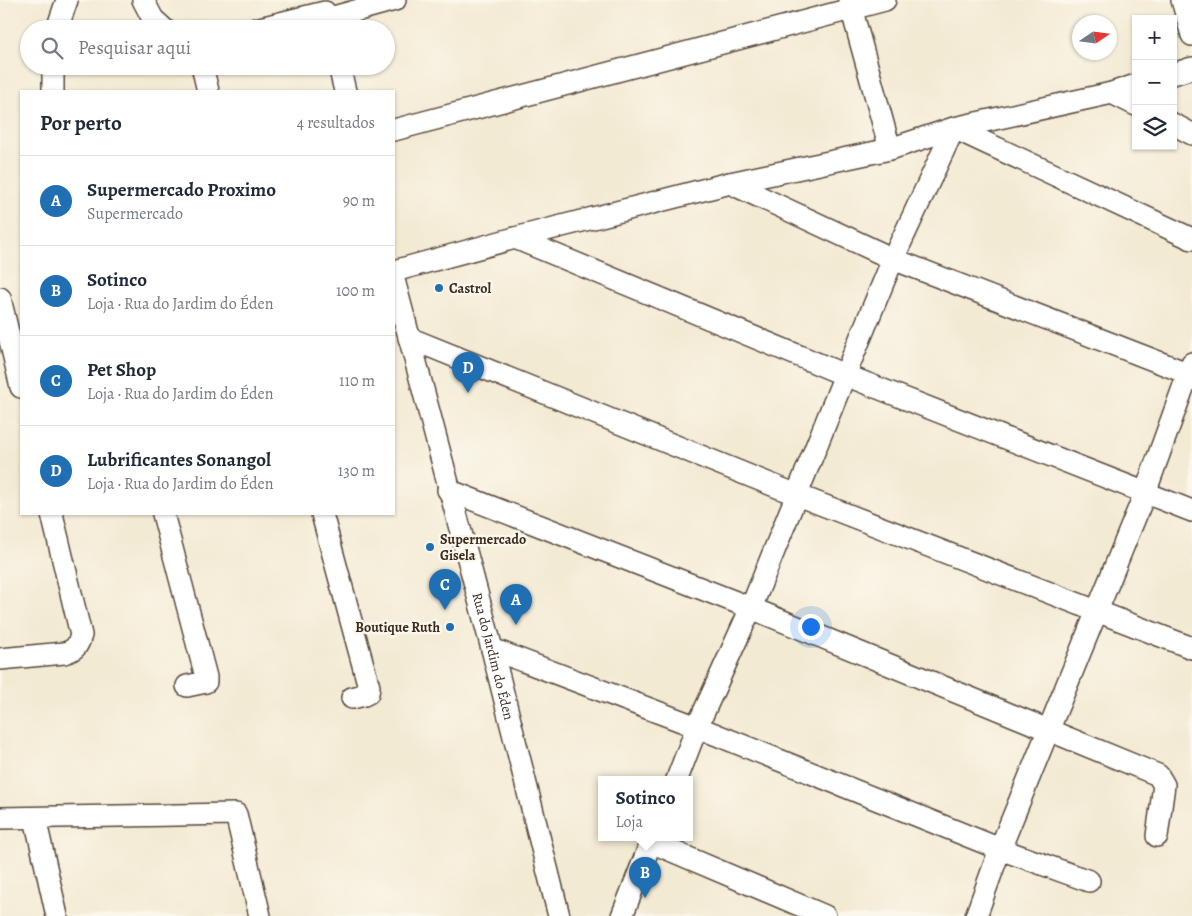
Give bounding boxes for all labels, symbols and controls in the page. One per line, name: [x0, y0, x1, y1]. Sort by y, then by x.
north arrow: [1072, 15, 1117, 60]
map controls: [1132, 15, 1177, 150]
button: +: [1132, 15, 1177, 60]
search box: [20, 20, 395, 75]
icon: search: [38, 34, 66, 62]
text: Pesquisar aqui: [78, 35, 191, 61]
button: −: [1132, 60, 1177, 105]
button: layers: [1132, 105, 1177, 150]
text: Por perto: [40, 109, 122, 137]
text: 4 resultados: [297, 112, 375, 134]
text: Supermercado Proximo: [87, 177, 276, 203]
text: A: [51, 190, 61, 212]
text: 90 m: [343, 190, 375, 212]
text: Supermercado: [87, 203, 183, 225]
text: Sotinco: [87, 267, 147, 293]
place label: Castrol: [449, 279, 492, 298]
text: B: [51, 280, 61, 302]
text: 100 m: [336, 280, 375, 302]
marker: Castrol: [433, 282, 445, 294]
text: Loja · Rua do Jardim do Éden: [87, 293, 273, 315]
pin: D: [452, 352, 484, 393]
text: Pet Shop: [87, 357, 156, 383]
text: C: [51, 370, 61, 392]
text: 110 m: [339, 370, 375, 392]
text: Loja · Rua do Jardim do Éden: [87, 383, 273, 405]
text: Lubrificantes Sonangol: [87, 447, 271, 473]
text: D: [50, 460, 62, 482]
text: 130 m: [338, 460, 375, 482]
text: Loja · Rua do Jardim do Éden: [87, 473, 273, 495]
place label: Supermercado Gisela: [440, 530, 526, 565]
marker: Supermercado Gisela: [424, 541, 436, 553]
pin: C: [429, 569, 461, 610]
pin: A: [500, 584, 532, 625]
street label: Rua do Jardim do Éden: [467, 590, 518, 722]
your location: [798, 614, 824, 640]
place label: Boutique Ruth: [355, 618, 440, 637]
marker: Boutique Ruth: [444, 621, 456, 633]
popup: [598, 776, 693, 841]
text: Sotinco: [616, 785, 676, 811]
text: Loja: [616, 811, 643, 833]
pin: B: [629, 857, 661, 898]

